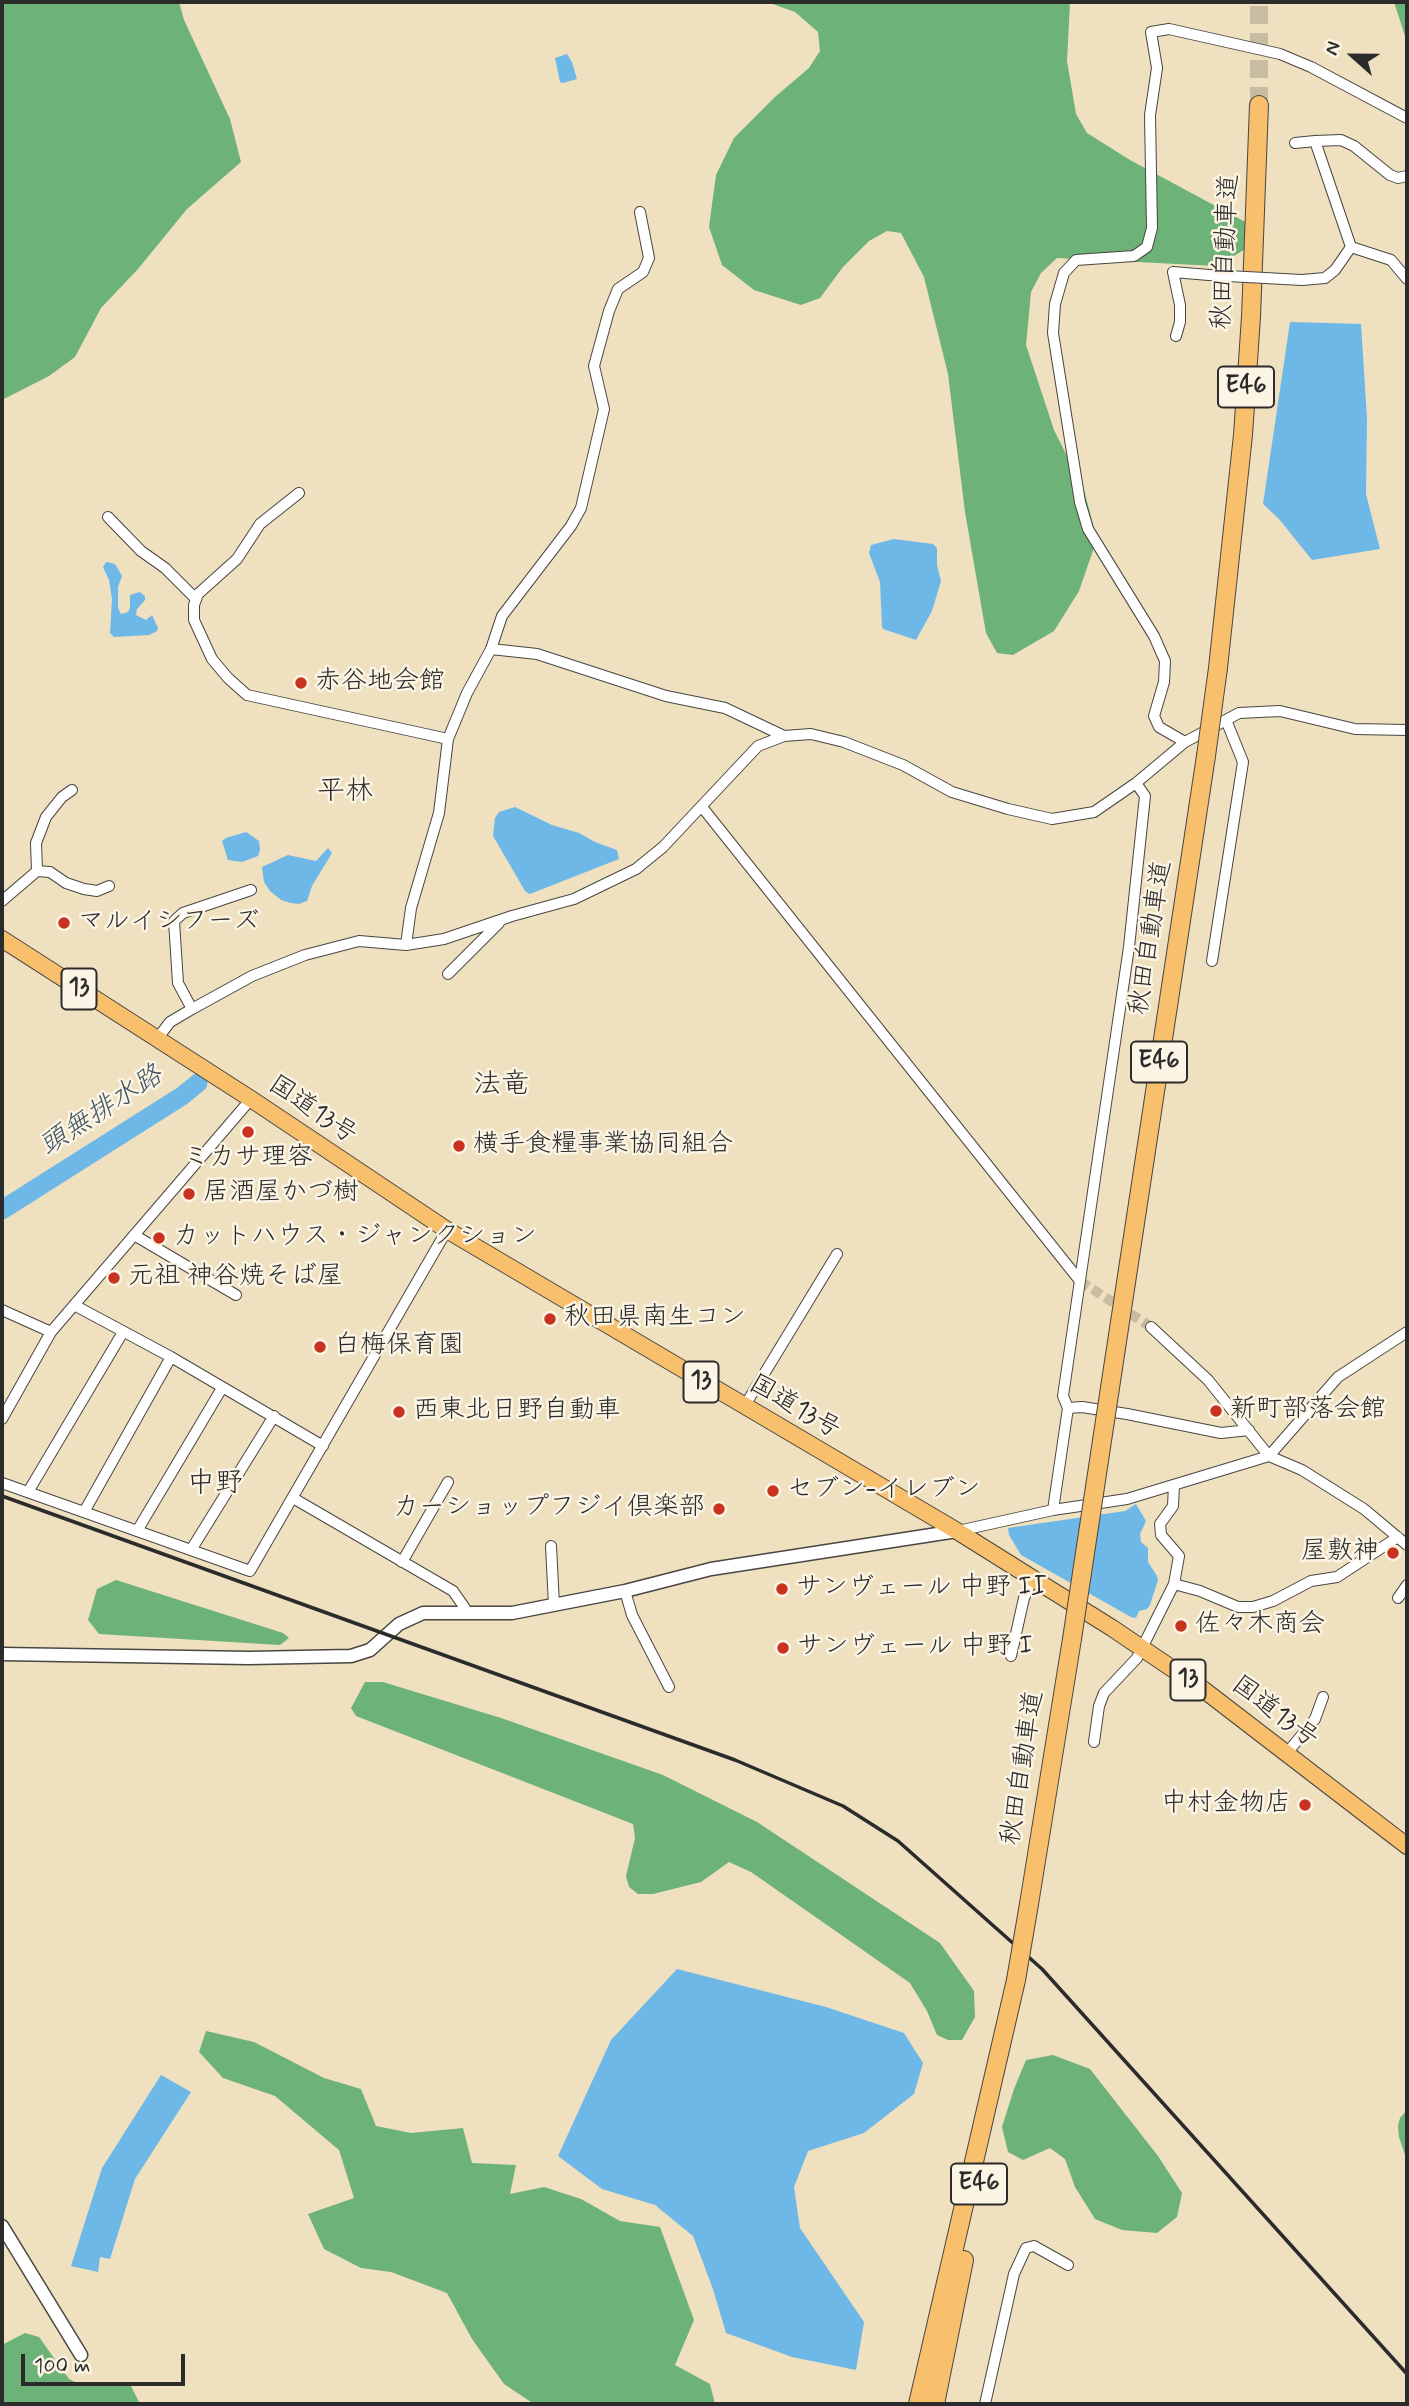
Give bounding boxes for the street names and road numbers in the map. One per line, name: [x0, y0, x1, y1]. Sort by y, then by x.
street label: 秋田自動車道: [1207, 173, 1247, 331]
road number: E46: [1218, 366, 1274, 408]
street label: 秋田自動車道: [1124, 859, 1180, 1017]
road number: 13: [62, 968, 96, 1009]
road number: E46: [1131, 1042, 1187, 1082]
street label: 国道13号: [262, 1070, 362, 1152]
road number: 13: [684, 1362, 718, 1402]
street label: 国道13号: [743, 1369, 845, 1447]
road number: 13: [1170, 1660, 1206, 1700]
street label: 国道13号: [1224, 1670, 1324, 1756]
street label: 秋田自動車道: [996, 1689, 1052, 1847]
road number: E46: [951, 2164, 1007, 2204]

